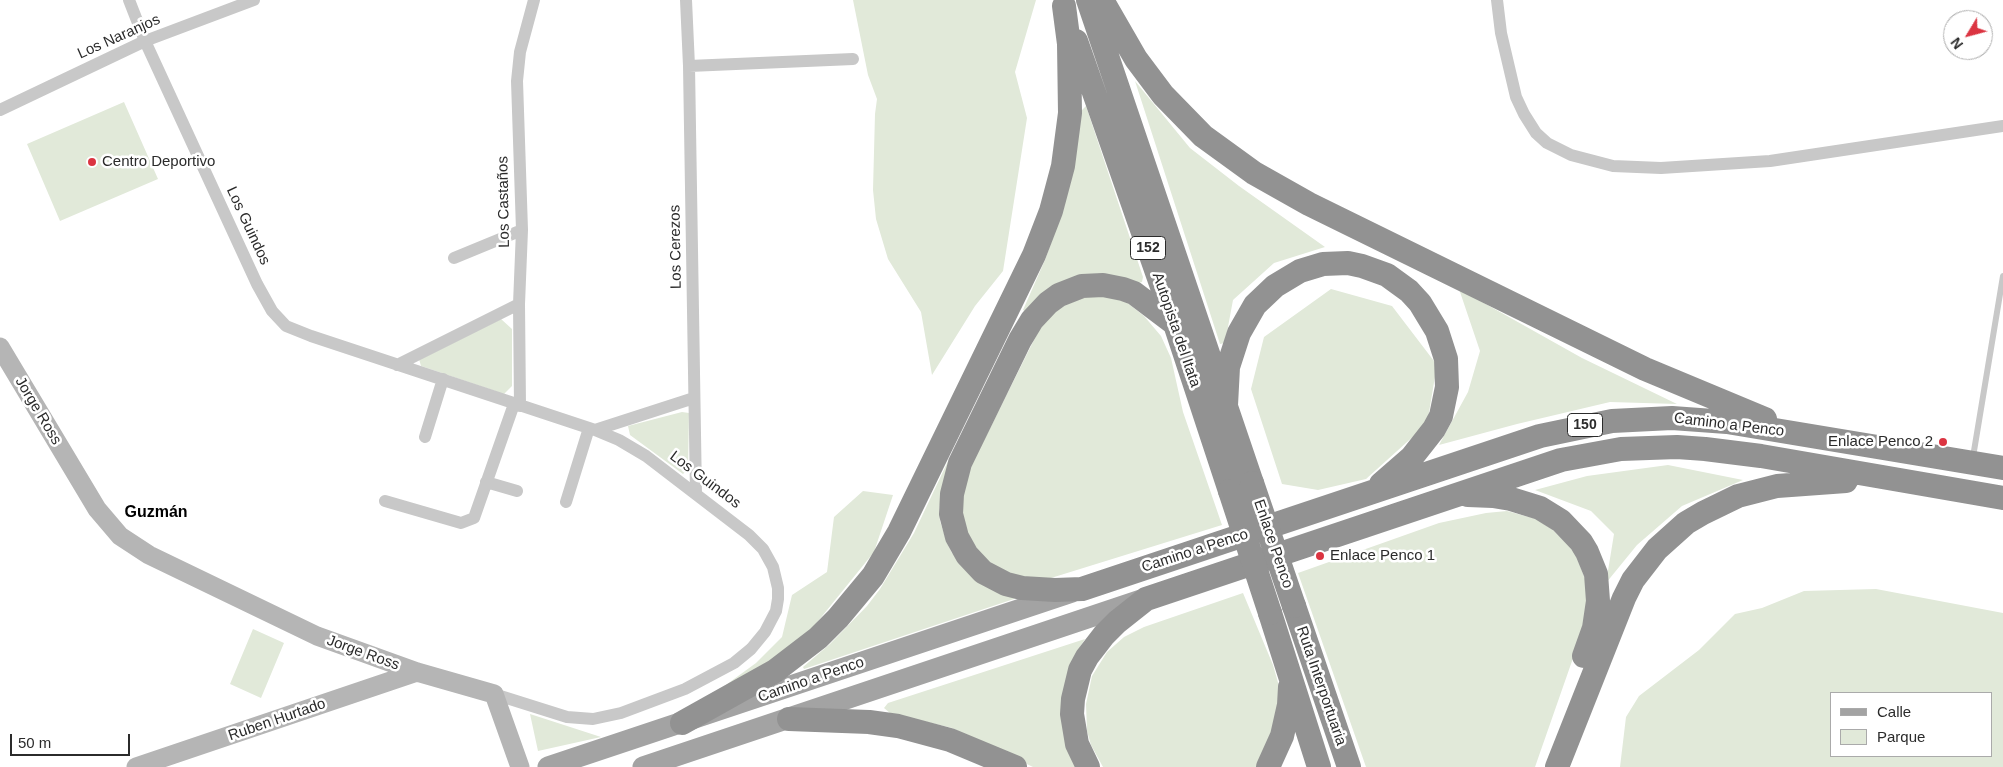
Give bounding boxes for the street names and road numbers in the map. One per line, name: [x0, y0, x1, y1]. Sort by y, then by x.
street label: Los Naranjos: [75, 11, 163, 63]
street label: Los Castaños: [494, 156, 514, 248]
street label: Los Guindos: [222, 184, 274, 268]
street label: Los Cerezos: [666, 205, 686, 289]
road number: 152: [1130, 237, 1166, 260]
street label: Autopista del Itata: [1148, 270, 1204, 390]
street label: Jorge Ross: [11, 374, 65, 448]
street label: Camino a Penco: [1673, 409, 1785, 441]
road number: 150: [1568, 414, 1602, 436]
street label: Los Guindos: [666, 447, 744, 513]
street label: Enlace Penco: [1249, 497, 1297, 591]
street label: Camino a Penco: [1139, 525, 1251, 577]
street label: Ruta Interportuaria: [1292, 624, 1350, 748]
street label: Jorge Ross: [324, 632, 402, 674]
street label: Camino a Penco: [756, 653, 866, 707]
street label: Ruben Hurtado: [226, 695, 328, 745]

